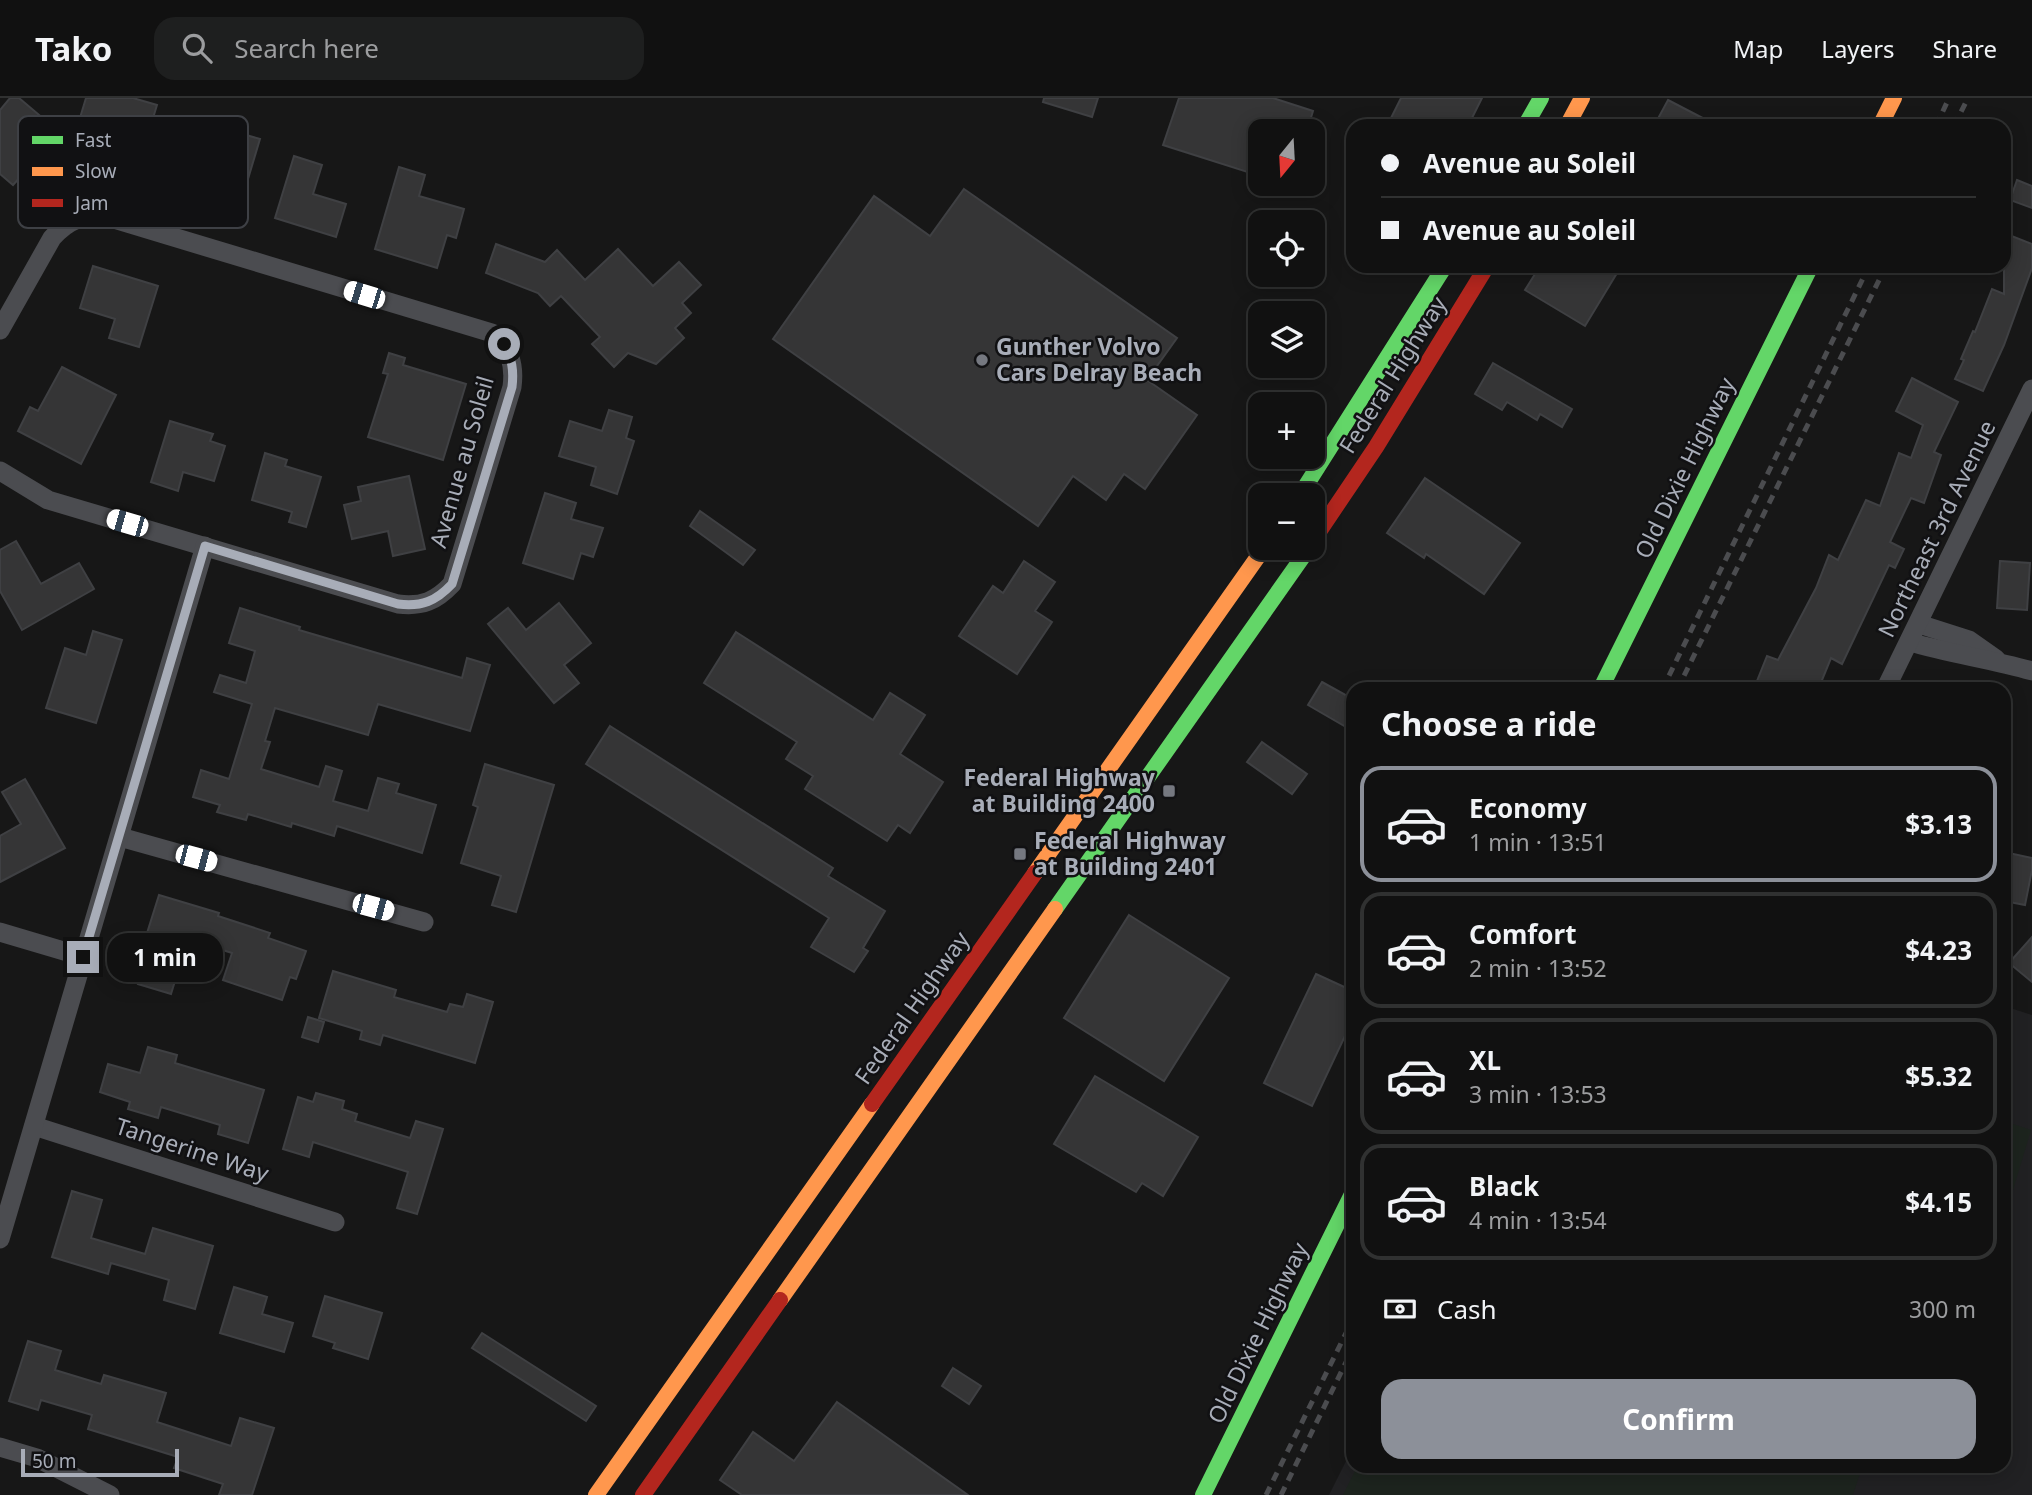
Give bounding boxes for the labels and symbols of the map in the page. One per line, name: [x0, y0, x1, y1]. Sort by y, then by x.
legend: [18, 116, 248, 228]
north arrow: [1248, 119, 1325, 196]
text: Fast: [75, 127, 112, 153]
text: Slow: [75, 158, 116, 184]
text: Jam: [73, 190, 109, 216]
car: [341, 279, 388, 311]
street label: Federal Highway: [1331, 289, 1454, 459]
route start: [488, 328, 520, 360]
place label: Gunther Volvo Cars Delray Beach: [996, 330, 1202, 388]
marker: Gunther Volvo Cars Delray Beach: [974, 352, 990, 368]
street label: Old Dixie Highway: [1626, 371, 1742, 563]
street label: Avenue au Soleil: [421, 372, 501, 551]
street label: Northeast 3rd Avenue: [1870, 415, 2003, 642]
car: [104, 507, 151, 539]
place label: Federal Highway at Building 2400: [963, 761, 1156, 819]
marker: Federal Highway at Building 2400: [1161, 783, 1177, 799]
place label: Federal Highway at Building 2401: [1034, 824, 1226, 882]
car: [173, 842, 220, 874]
marker: Federal Highway at Building 2401: [1012, 846, 1028, 862]
car: [350, 891, 397, 923]
street label: Federal Highway: [846, 924, 976, 1090]
callout: 1 min: [108, 932, 223, 982]
route end: [67, 941, 99, 973]
street label: Tangerine Way: [112, 1109, 273, 1189]
street label: Old Dixie Highway: [1199, 1236, 1315, 1428]
scale bar: [21, 1446, 178, 1478]

